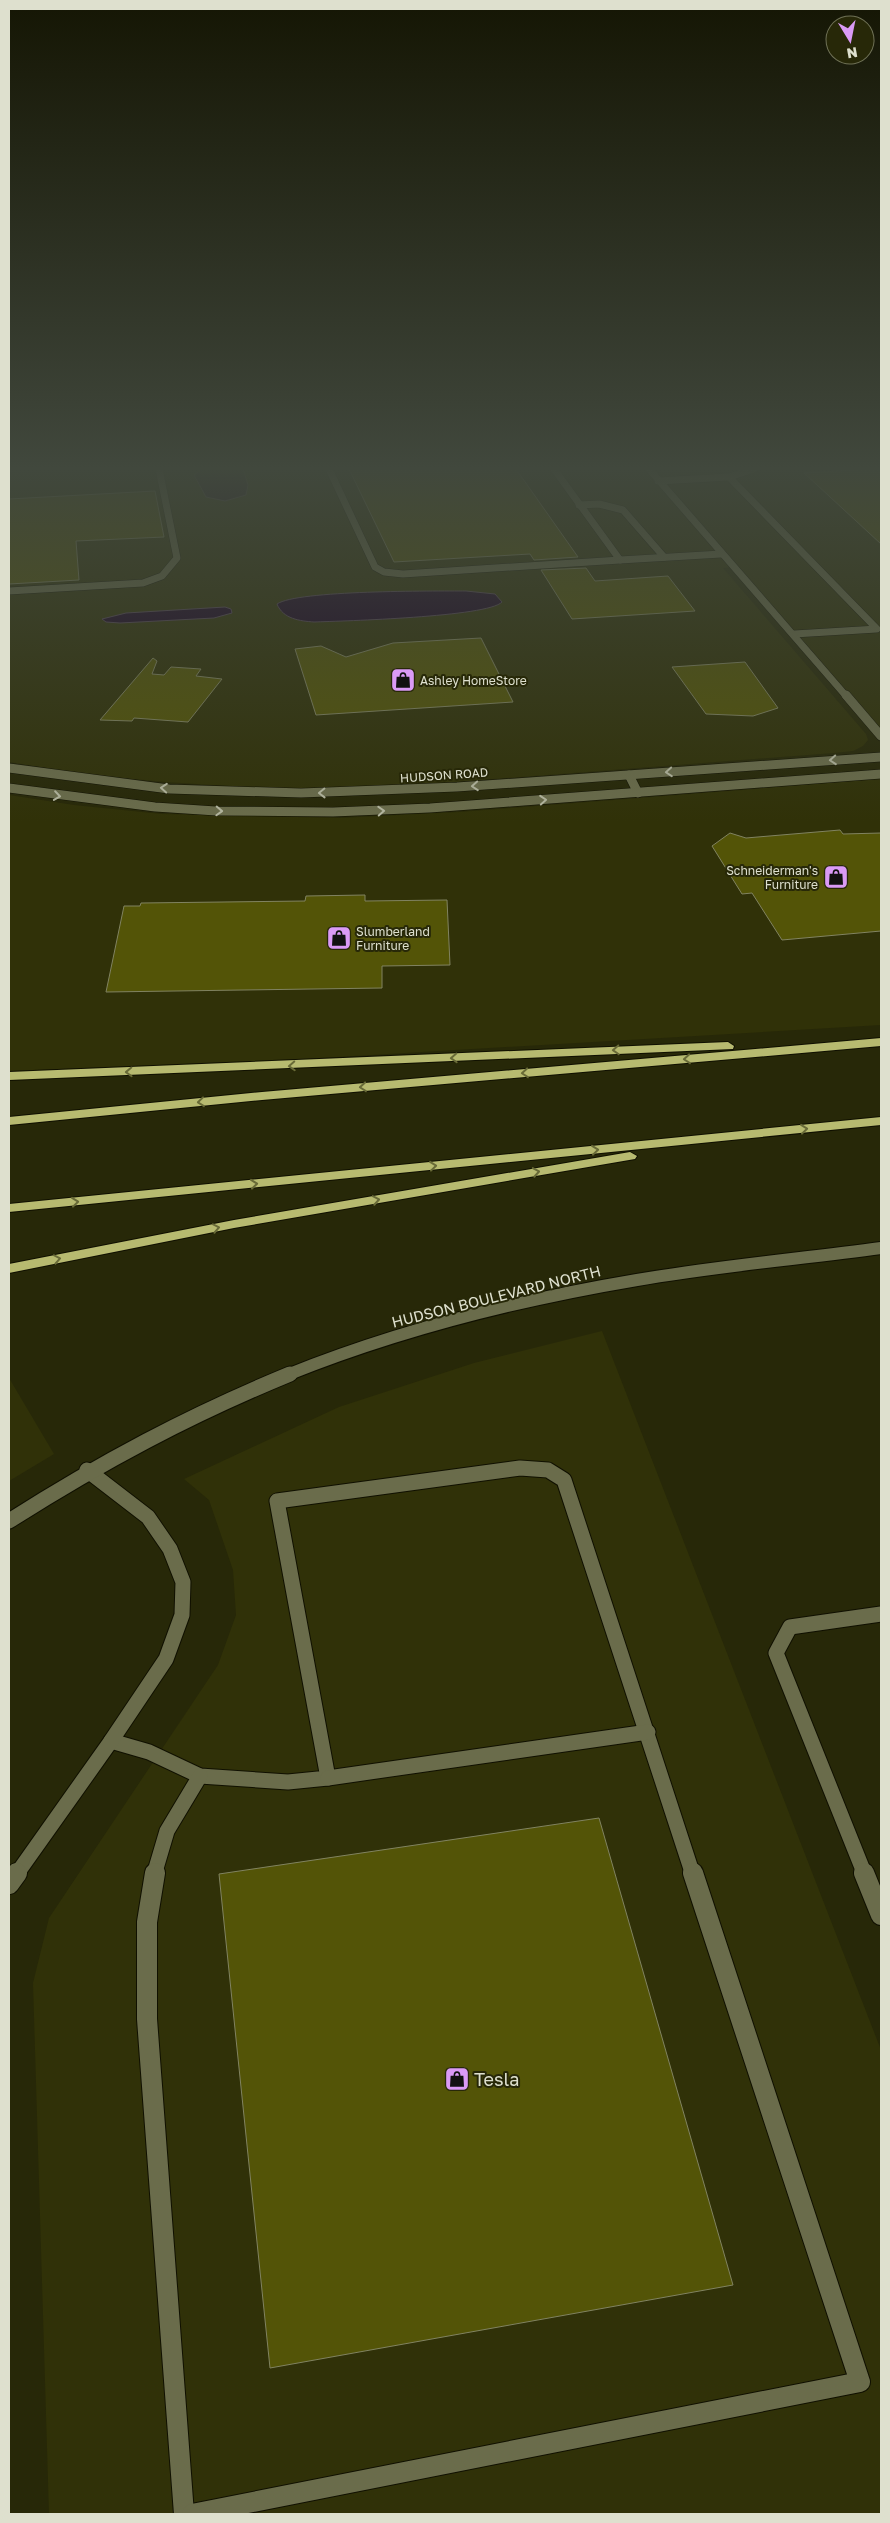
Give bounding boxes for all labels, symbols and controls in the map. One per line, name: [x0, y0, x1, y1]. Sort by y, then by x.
north arrow: [825, 15, 875, 65]
text: N: [846, 44, 859, 63]
shop icon: Ashley HomeStore: [390, 667, 416, 693]
place label: Ashley HomeStore: [420, 673, 527, 688]
one-way arrow: [828, 755, 836, 766]
street label: HUDSON ROAD: [399, 764, 489, 786]
one-way arrow: [665, 767, 673, 778]
one-way arrow: [471, 780, 479, 791]
one-way arrow: [160, 783, 168, 794]
one-way arrow: [318, 788, 326, 799]
one-way arrow: [53, 790, 61, 801]
one-way arrow: [540, 794, 548, 805]
one-way arrow: [215, 805, 223, 816]
one-way arrow: [377, 805, 385, 816]
place label: Schneiderman's Furniture: [726, 863, 818, 892]
shop icon: Schneiderman's Furniture: [823, 864, 849, 890]
place label: Slumberland Furniture: [356, 924, 430, 953]
shop icon: Slumberland Furniture: [326, 925, 352, 951]
one-way arrow: [612, 1044, 620, 1055]
one-way arrow: [450, 1052, 458, 1063]
one-way arrow: [682, 1053, 690, 1064]
one-way arrow: [287, 1060, 295, 1071]
one-way arrow: [125, 1067, 133, 1078]
one-way arrow: [521, 1067, 529, 1078]
one-way arrow: [359, 1082, 367, 1093]
one-way arrow: [197, 1097, 205, 1108]
one-way arrow: [800, 1124, 808, 1135]
one-way arrow: [591, 1145, 599, 1156]
one-way arrow: [429, 1161, 437, 1172]
one-way arrow: [532, 1167, 541, 1177]
one-way arrow: [250, 1179, 258, 1190]
one-way arrow: [372, 1195, 380, 1205]
one-way arrow: [71, 1196, 79, 1207]
one-way arrow: [212, 1223, 220, 1233]
one-way arrow: [52, 1254, 61, 1265]
street label: HUDSON BOULEVARD NORTH: [390, 1261, 602, 1331]
shop icon: Tesla: [444, 2066, 470, 2092]
place label: Tesla: [474, 2068, 519, 2090]

